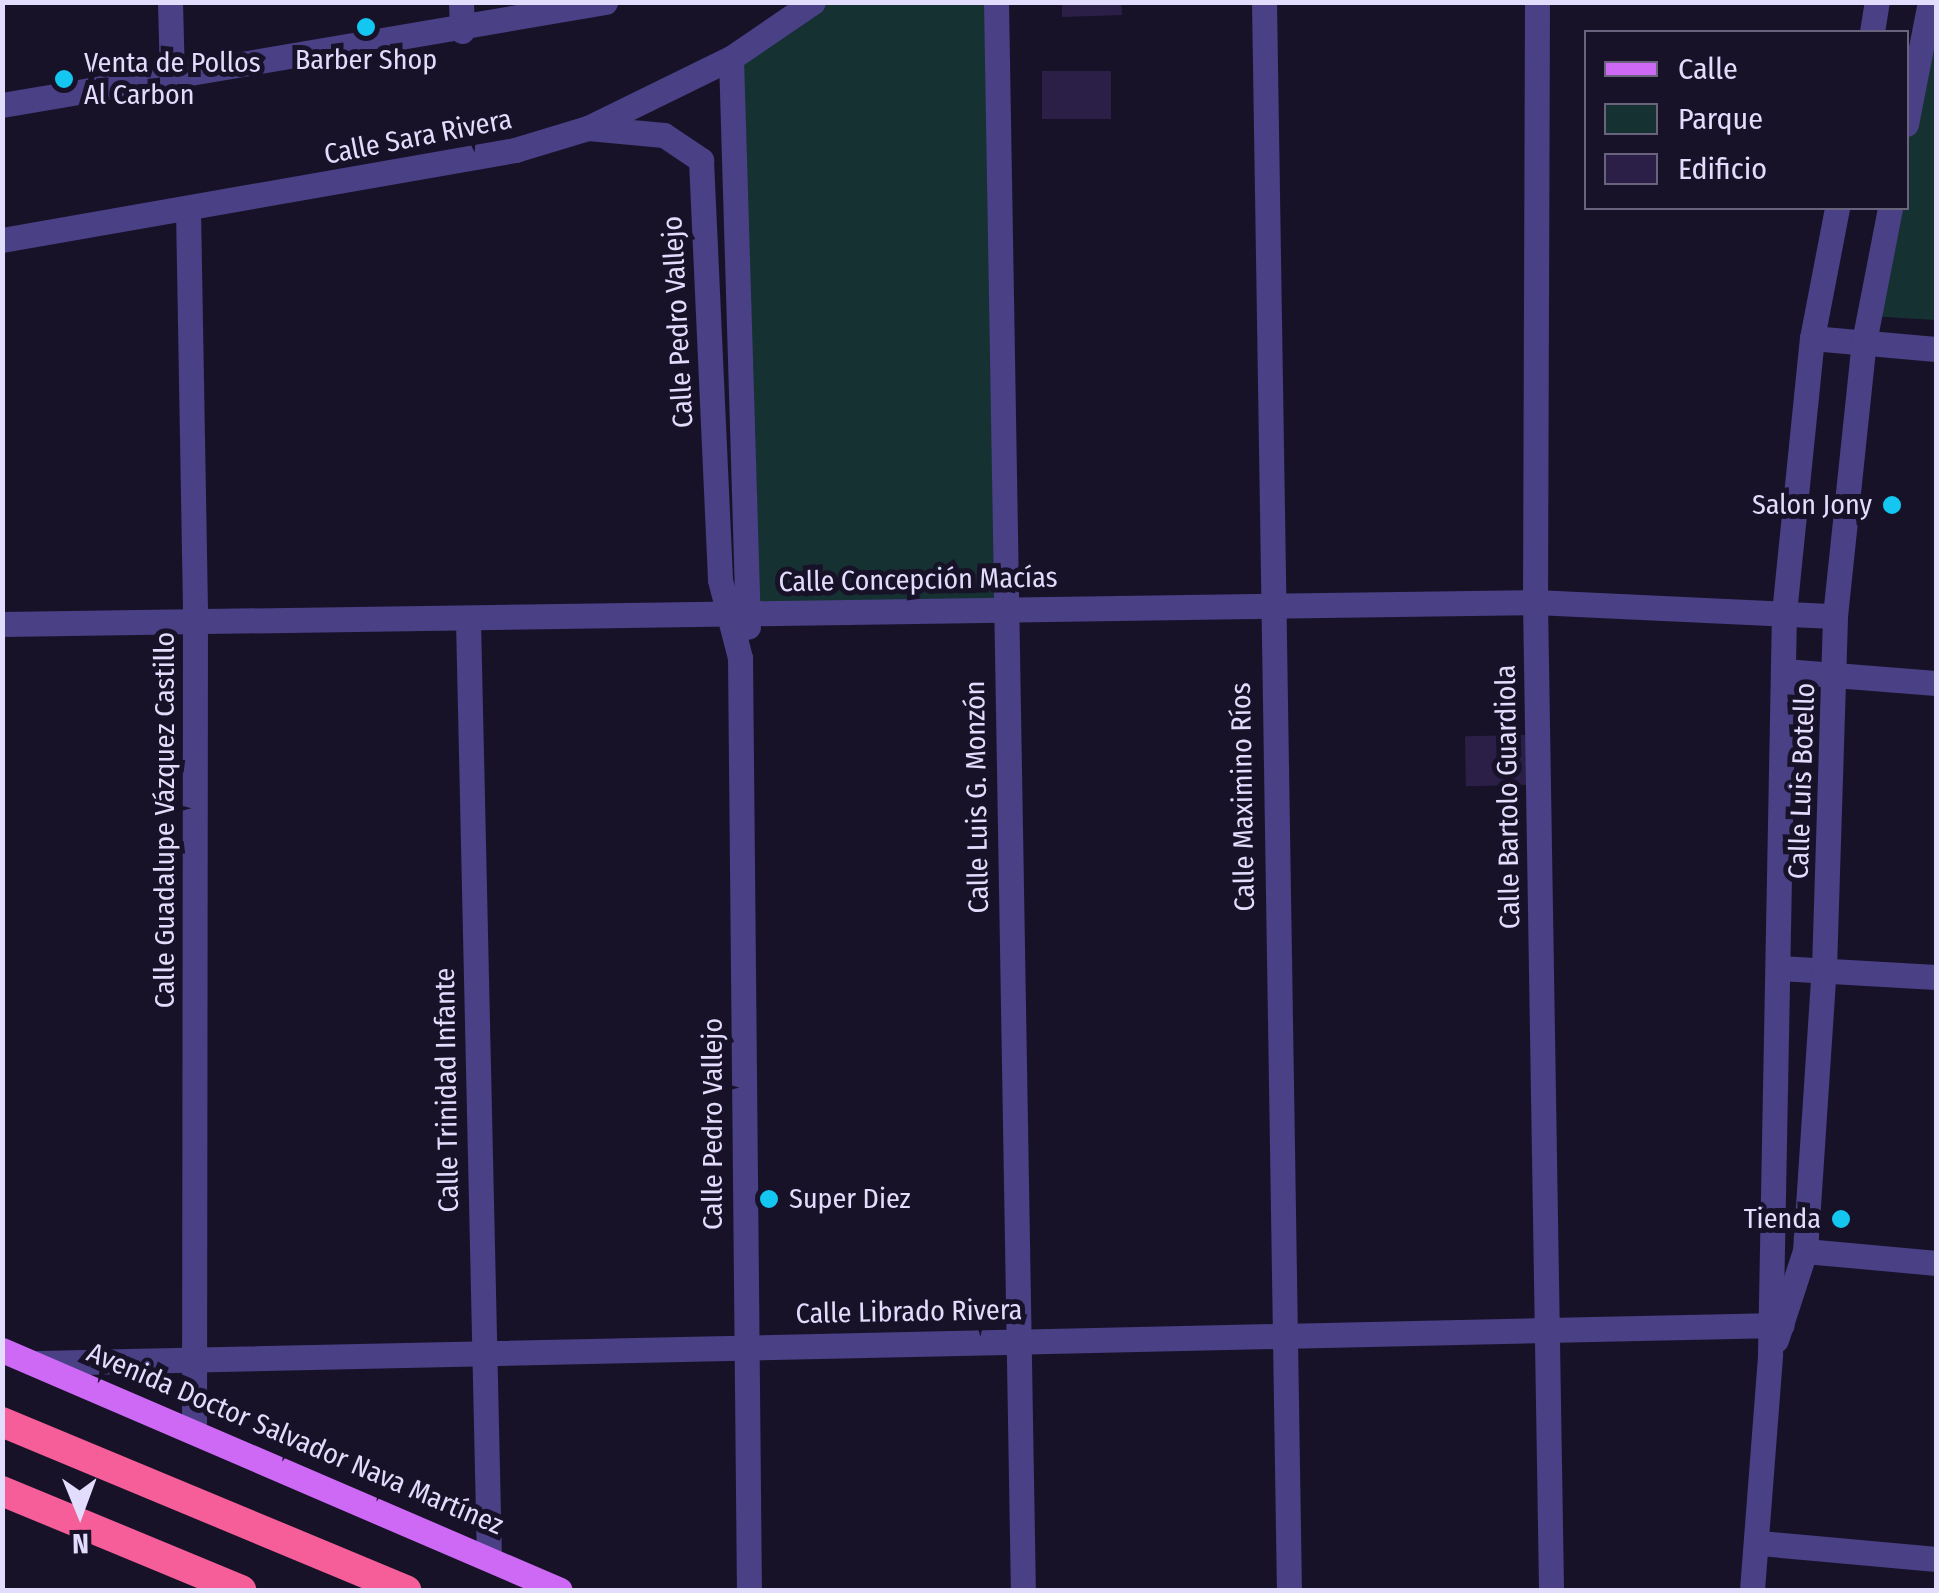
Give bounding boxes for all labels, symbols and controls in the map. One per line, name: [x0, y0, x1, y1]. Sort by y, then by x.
marker: Barber Shop: [355, 16, 377, 38]
legend: [1584, 30, 1909, 210]
place label: Barber Shop: [295, 43, 437, 77]
place label: Venta de Pollos Al Carbon: [84, 46, 261, 112]
text: Calle: [1678, 51, 1738, 87]
marker: Venta de Pollos Al Carbon: [53, 68, 75, 90]
text: Parque: [1678, 101, 1763, 137]
street label: Calle Sara Rivera: [321, 102, 515, 172]
text: Edificio: [1678, 151, 1767, 187]
street label: Calle Pedro Vallejo: [656, 215, 700, 429]
place label: Salon Jony: [1752, 488, 1872, 522]
marker: Salon Jony: [1881, 494, 1903, 516]
street label: Calle Concepción Macías: [778, 561, 1058, 599]
street label: Calle Guadalupe Vázquez Castillo: [148, 632, 182, 1008]
street label: Calle Bartolo Guardiola: [1489, 665, 1527, 929]
street label: Calle Luis G. Monzón: [958, 680, 996, 914]
street label: Calle Maximino Ríos: [1224, 682, 1262, 912]
street label: Calle Luis Botello: [1782, 682, 1822, 880]
street label: Calle Trinidad Infante: [428, 967, 466, 1213]
street label: Calle Pedro Vallejo: [696, 1018, 730, 1230]
place label: Super Diez: [789, 1182, 911, 1216]
marker: Super Diez: [758, 1188, 780, 1210]
place label: Tienda: [1744, 1202, 1821, 1236]
marker: Tienda: [1830, 1208, 1852, 1230]
street label: Calle Librado Rivera: [795, 1293, 1023, 1331]
street label: Avenida Doctor Salvador Nava Martínez: [82, 1336, 508, 1542]
north arrow: [30, 1463, 130, 1563]
text: N: [72, 1527, 89, 1560]

